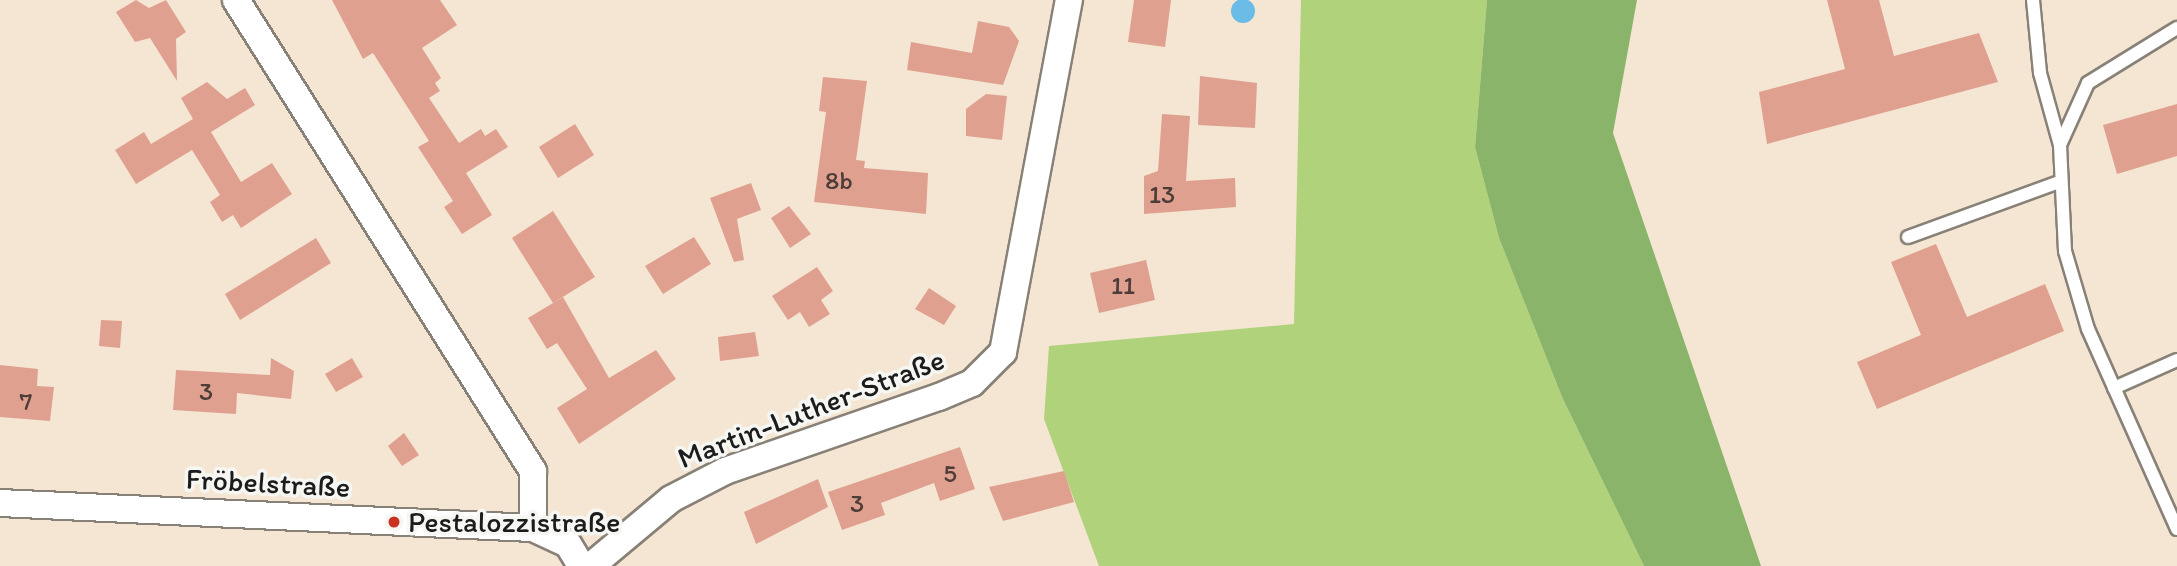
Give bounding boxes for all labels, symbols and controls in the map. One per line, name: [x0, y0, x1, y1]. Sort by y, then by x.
house number: 8b: [825, 165, 853, 197]
house number: 13: [1149, 179, 1175, 211]
house number: 11: [1111, 270, 1135, 302]
street label: Martin-Luther-Straße: [673, 342, 949, 476]
house number: 3: [199, 376, 213, 408]
house number: 7: [20, 386, 32, 418]
house number: 5: [943, 458, 957, 490]
street label: Fröbelstraße: [185, 461, 351, 505]
house number: 3: [850, 488, 864, 520]
place label: Pestalozzistraße: [408, 504, 621, 540]
marker: Pestalozzistraße: [386, 514, 402, 530]

